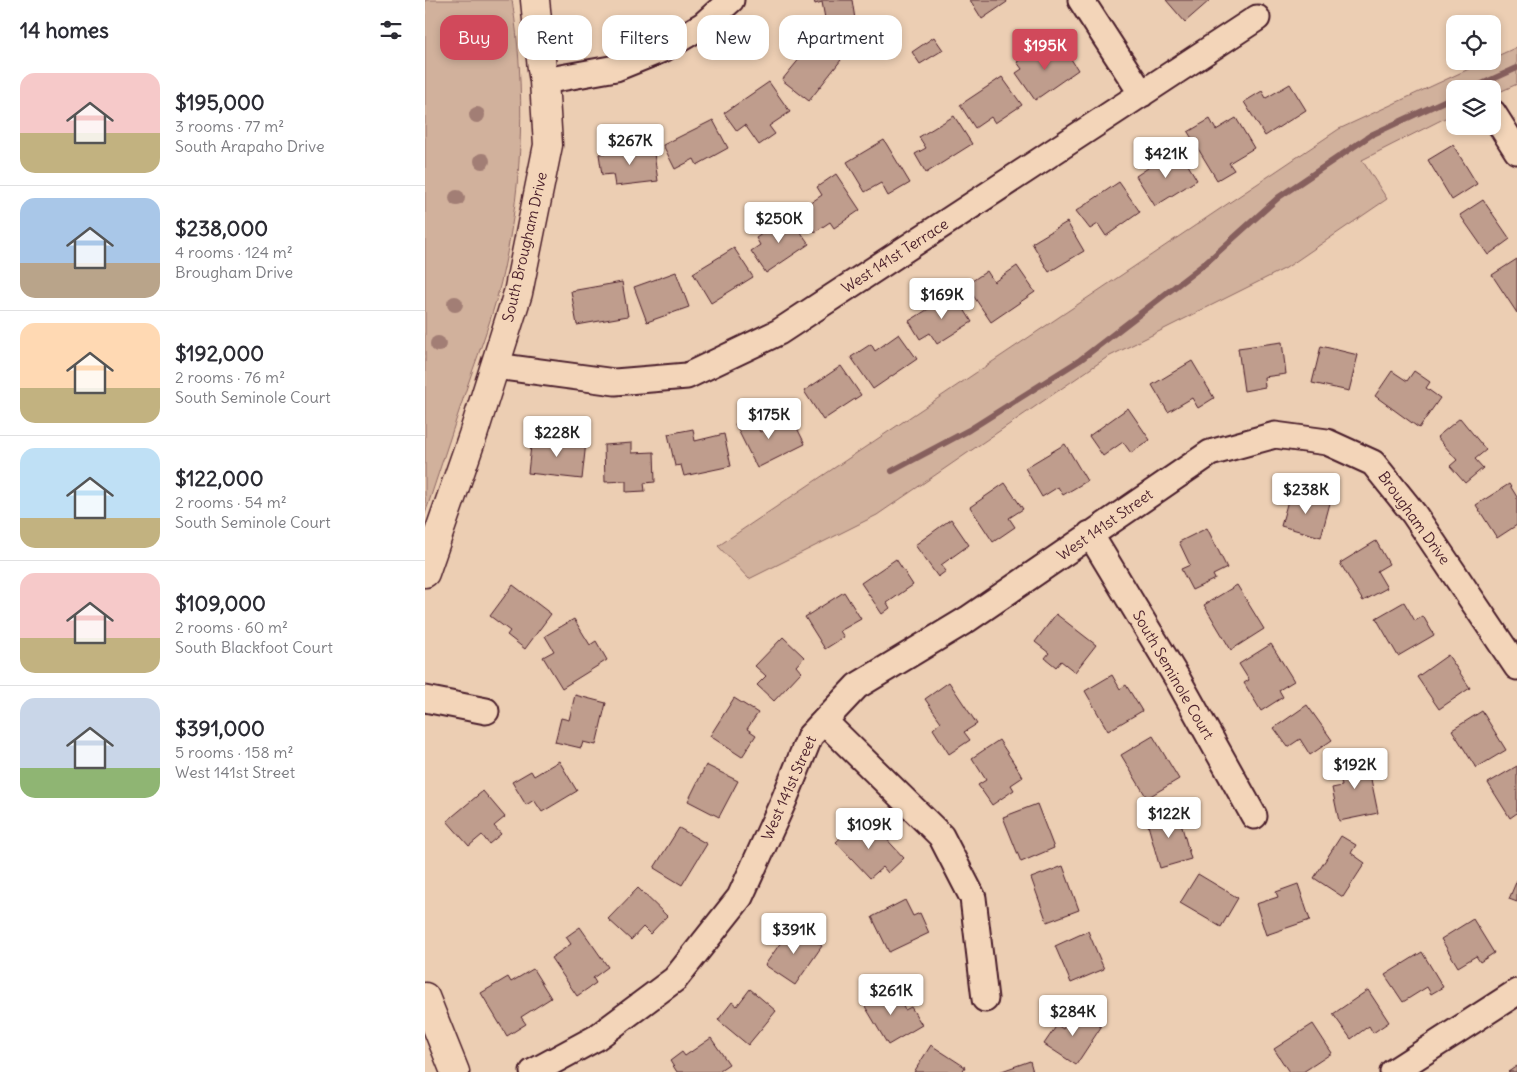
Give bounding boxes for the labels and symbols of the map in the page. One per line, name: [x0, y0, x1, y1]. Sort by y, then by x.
pin: $195K: [1010, 28, 1080, 71]
pin: $267K: [595, 124, 665, 166]
pin: $421K: [1131, 136, 1201, 179]
street label: South Brougham Drive: [498, 170, 551, 324]
pin: $250K: [744, 202, 814, 244]
street label: West 141st Terrace: [838, 214, 952, 297]
pin: $169K: [907, 278, 977, 320]
pin: $175K: [734, 398, 804, 440]
pin: $228K: [522, 416, 592, 458]
street label: Brougham Drive: [1374, 467, 1455, 568]
pin: $238K: [1271, 472, 1341, 515]
street label: West 141st Street: [1053, 485, 1156, 565]
street label: South Seminole Court: [1129, 607, 1218, 743]
street label: West 141st Street: [757, 733, 820, 843]
pin: $192K: [1320, 748, 1390, 790]
pin: $122K: [1134, 796, 1204, 839]
pin: $109K: [834, 808, 904, 850]
pin: $391K: [759, 912, 829, 955]
pin: $261K: [856, 974, 926, 1016]
pin: $284K: [1038, 994, 1108, 1037]

